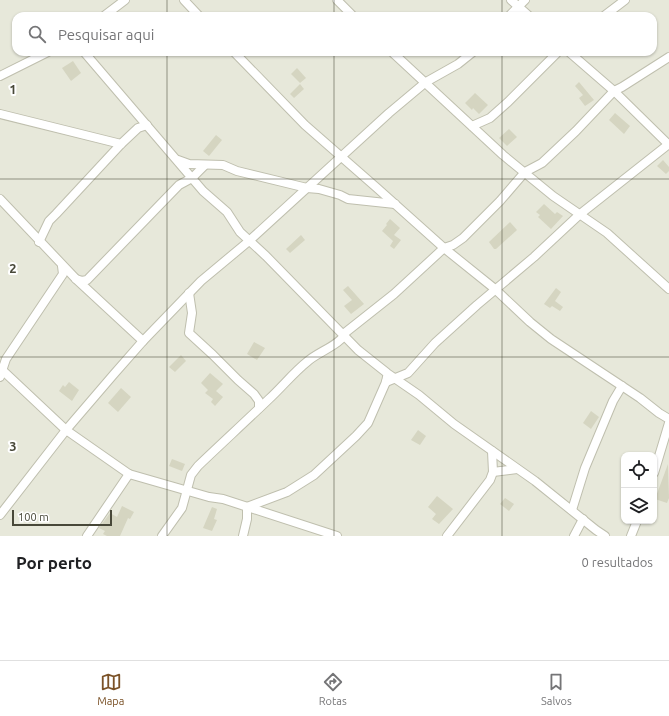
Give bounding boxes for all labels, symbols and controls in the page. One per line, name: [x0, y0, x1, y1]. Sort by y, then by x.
search box: [12, 12, 657, 56]
icon: search: [26, 23, 48, 45]
text: Pesquisar aqui: [58, 26, 154, 43]
text: 1: [9, 82, 17, 96]
text: 2: [9, 261, 17, 275]
text: 3: [9, 439, 17, 453]
map controls: [621, 452, 657, 524]
button: locate: [621, 452, 657, 488]
button: layers: [621, 488, 657, 524]
scale bar: [12, 508, 112, 527]
text: 100 m: [18, 511, 49, 523]
text: Por perto: [16, 553, 92, 572]
text: 0 resultados: [582, 555, 653, 569]
tab: Mapa: [97, 671, 124, 707]
tab: Rotas: [319, 671, 347, 707]
tab: Salvos: [541, 671, 572, 707]

